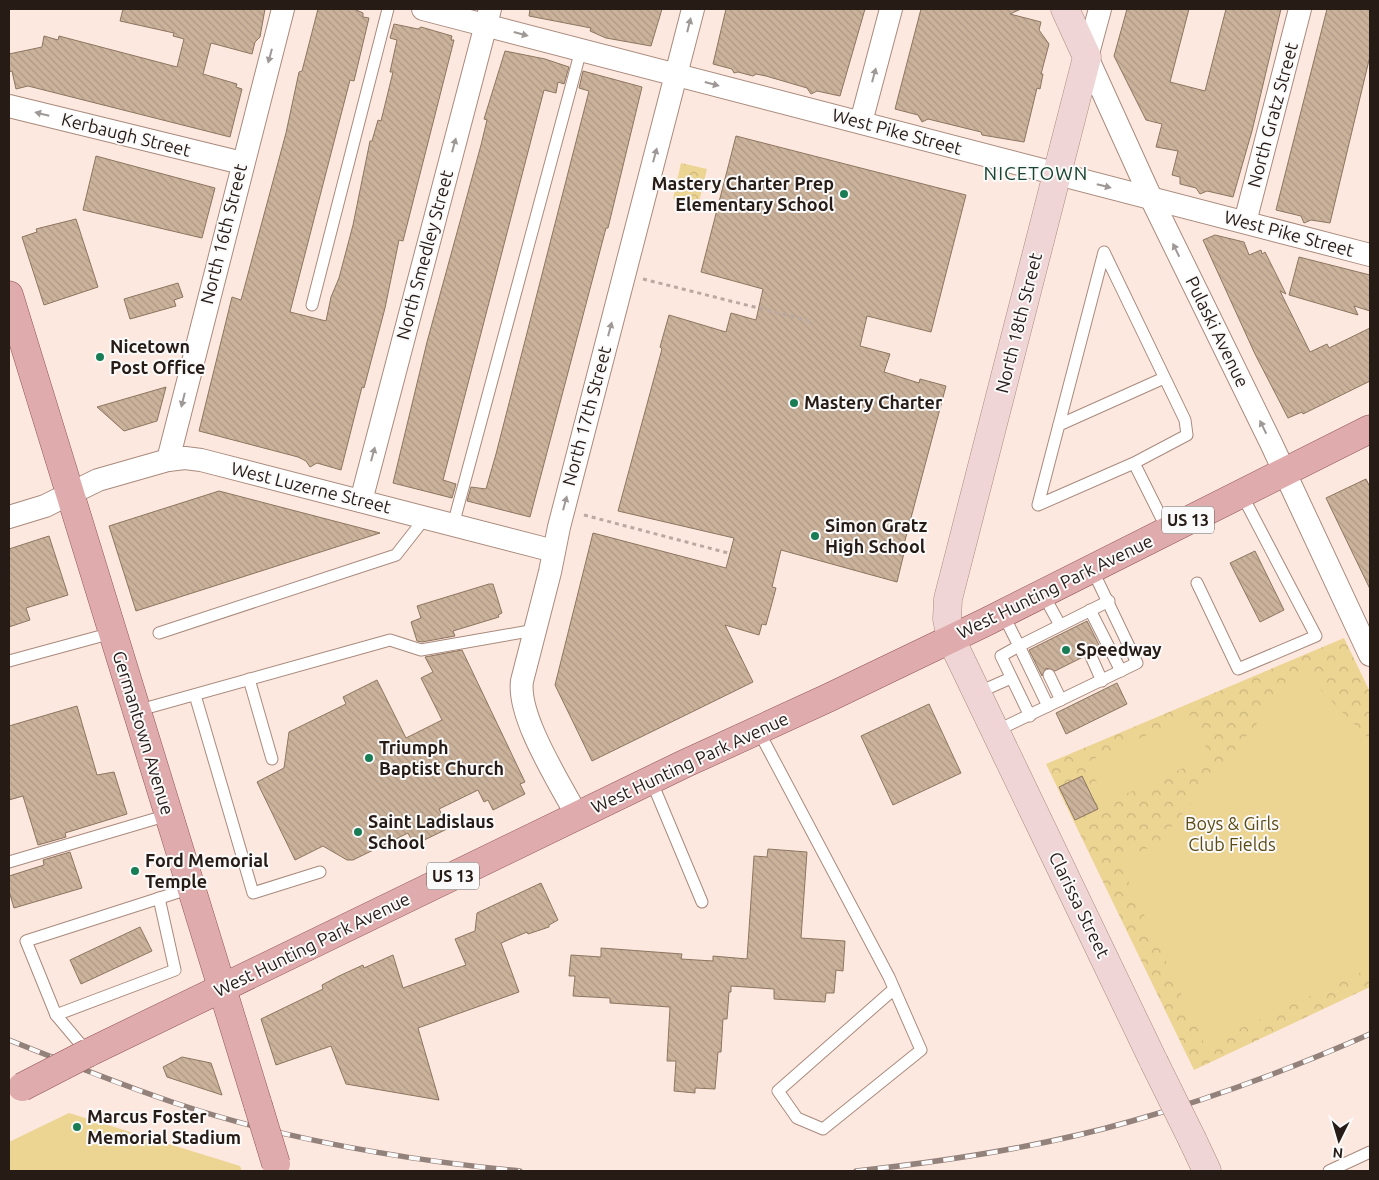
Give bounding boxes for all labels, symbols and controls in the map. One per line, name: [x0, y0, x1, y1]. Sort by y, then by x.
one-way arrow: [685, 17, 693, 32]
one-way arrow: [514, 30, 529, 38]
street label: North Gratz Street: [1243, 40, 1301, 189]
one-way arrow: [266, 48, 274, 63]
one-way arrow: [870, 68, 878, 83]
one-way arrow: [705, 80, 720, 88]
street label: West Pike Street: [830, 104, 964, 158]
street label: Kerbaugh Street: [60, 108, 193, 160]
one-way arrow: [34, 110, 49, 118]
one-way arrow: [451, 137, 459, 152]
one-way arrow: [651, 147, 659, 162]
street label: North 16th Street: [196, 162, 250, 306]
district label: NICETOWN: [984, 162, 1088, 184]
street label: North Smedley Street: [392, 168, 456, 342]
place label: Mastery Charter Prep Elementary School: [652, 173, 835, 214]
one-way arrow: [1097, 182, 1112, 190]
marker: Mastery Charter Prep Elementary School: [838, 188, 850, 200]
street label: West Pike Street: [1222, 206, 1356, 260]
one-way arrow: [1172, 243, 1180, 257]
street label: North 18th Street: [991, 251, 1045, 395]
street label: Pulaski Avenue: [1182, 273, 1253, 390]
one-way arrow: [606, 321, 614, 336]
place label: Nicetown Post Office: [110, 336, 205, 377]
street label: North 17th Street: [558, 344, 614, 488]
marker: Nicetown Post Office: [94, 351, 106, 363]
one-way arrow: [179, 392, 187, 407]
place label: Mastery Charter: [804, 392, 943, 412]
marker: Mastery Charter: [788, 397, 800, 409]
one-way arrow: [1259, 420, 1267, 435]
one-way arrow: [369, 446, 377, 462]
street label: West Luzerne Street: [229, 457, 393, 517]
one-way arrow: [561, 496, 569, 511]
road number: US 13: [1162, 506, 1214, 534]
place label: Simon Gratz High School: [825, 515, 928, 556]
marker: Simon Gratz High School: [809, 530, 821, 542]
street label: West Hunting Park Avenue: [953, 530, 1156, 642]
place label: Speedway: [1076, 639, 1162, 659]
marker: Speedway: [1060, 644, 1072, 656]
street label: Germantown Avenue: [109, 648, 178, 817]
street label: West Hunting Park Avenue: [588, 708, 791, 817]
place label: Triumph Baptist Church: [379, 737, 504, 778]
marker: Triumph Baptist Church: [363, 752, 375, 764]
place label: Saint Ladislaus School: [368, 811, 494, 852]
park label: Boys & Girls Club Fields: [1185, 813, 1279, 854]
marker: Saint Ladislaus School: [352, 826, 364, 838]
street label: Clarissa Street: [1046, 848, 1114, 961]
place label: Ford Memorial Temple: [145, 850, 269, 891]
road number: US 13: [427, 862, 479, 889]
marker: Ford Memorial Temple: [129, 865, 141, 877]
street label: West Hunting Park Avenue: [210, 888, 413, 1000]
place label: Marcus Foster Memorial Stadium: [87, 1106, 241, 1147]
north arrow: [1314, 1115, 1364, 1165]
marker: Marcus Foster Memorial Stadium: [71, 1121, 83, 1133]
text: N: [1332, 1145, 1344, 1161]

